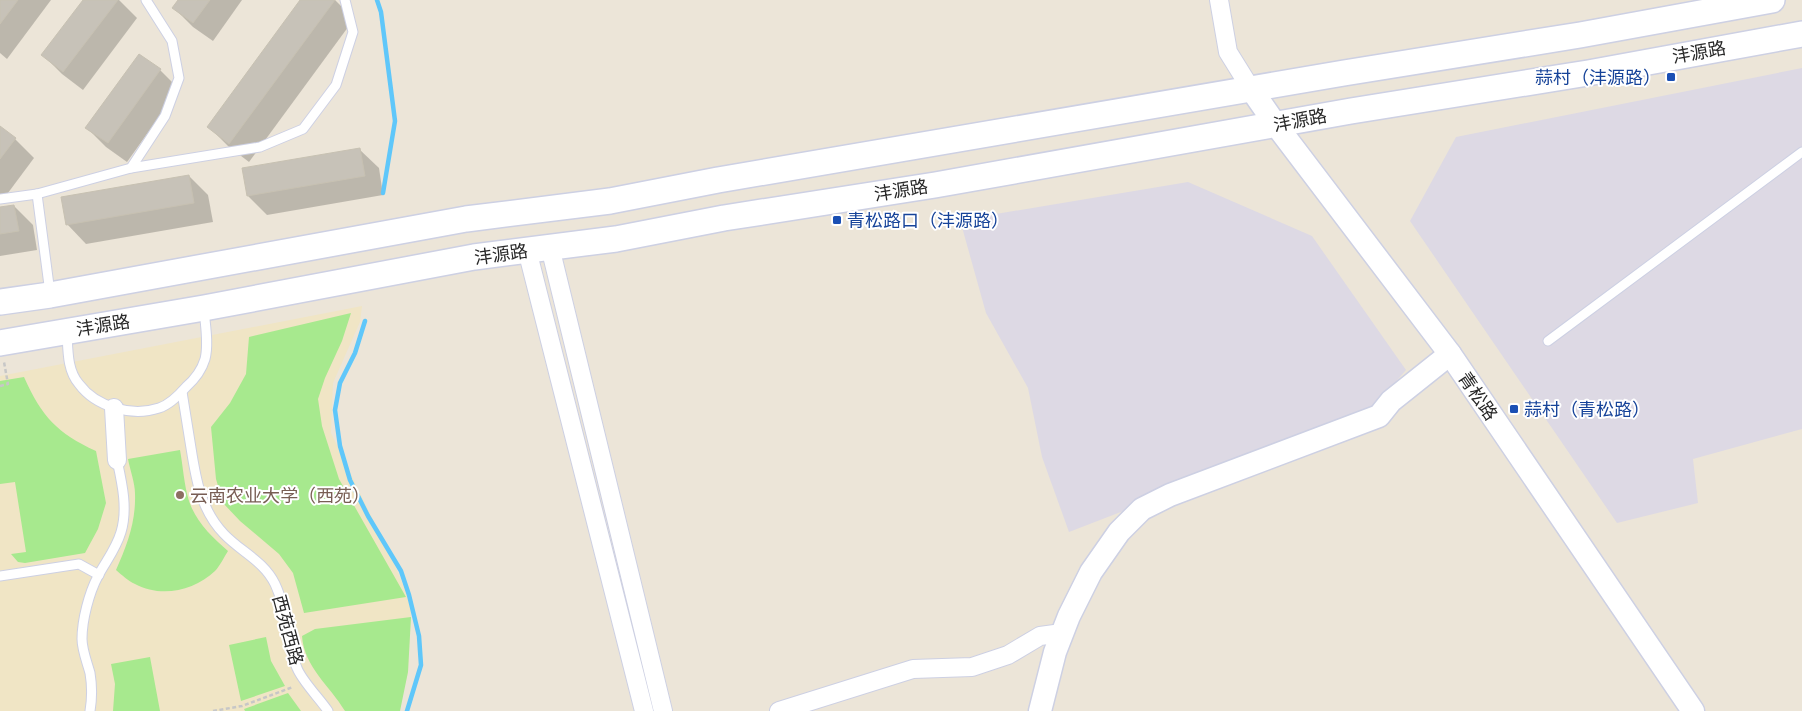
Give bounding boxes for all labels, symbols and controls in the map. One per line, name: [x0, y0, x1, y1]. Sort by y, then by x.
street label: 沣源路: [1670, 35, 1728, 69]
place label: 蒜村（沣源路）: [1535, 65, 1661, 90]
marker: 蒜村（沣源路）: [1665, 71, 1677, 83]
street label: 沣源路: [1271, 103, 1329, 137]
street label: 沣源路: [872, 173, 930, 207]
place label: 青松路口（沣源路）: [847, 208, 1009, 233]
marker: 青松路口（沣源路）: [831, 214, 843, 226]
street label: 沣源路: [473, 238, 529, 270]
street label: 沣源路: [74, 308, 132, 342]
street label: 青松路: [1453, 367, 1503, 425]
place label: 蒜村（青松路）: [1524, 397, 1650, 422]
marker: 蒜村（青松路）: [1508, 403, 1520, 415]
place label: 云南农业大学（西苑）: [190, 483, 370, 508]
marker: 云南农业大学（西苑）: [174, 489, 186, 501]
street label: 西苑西路: [267, 592, 309, 668]

